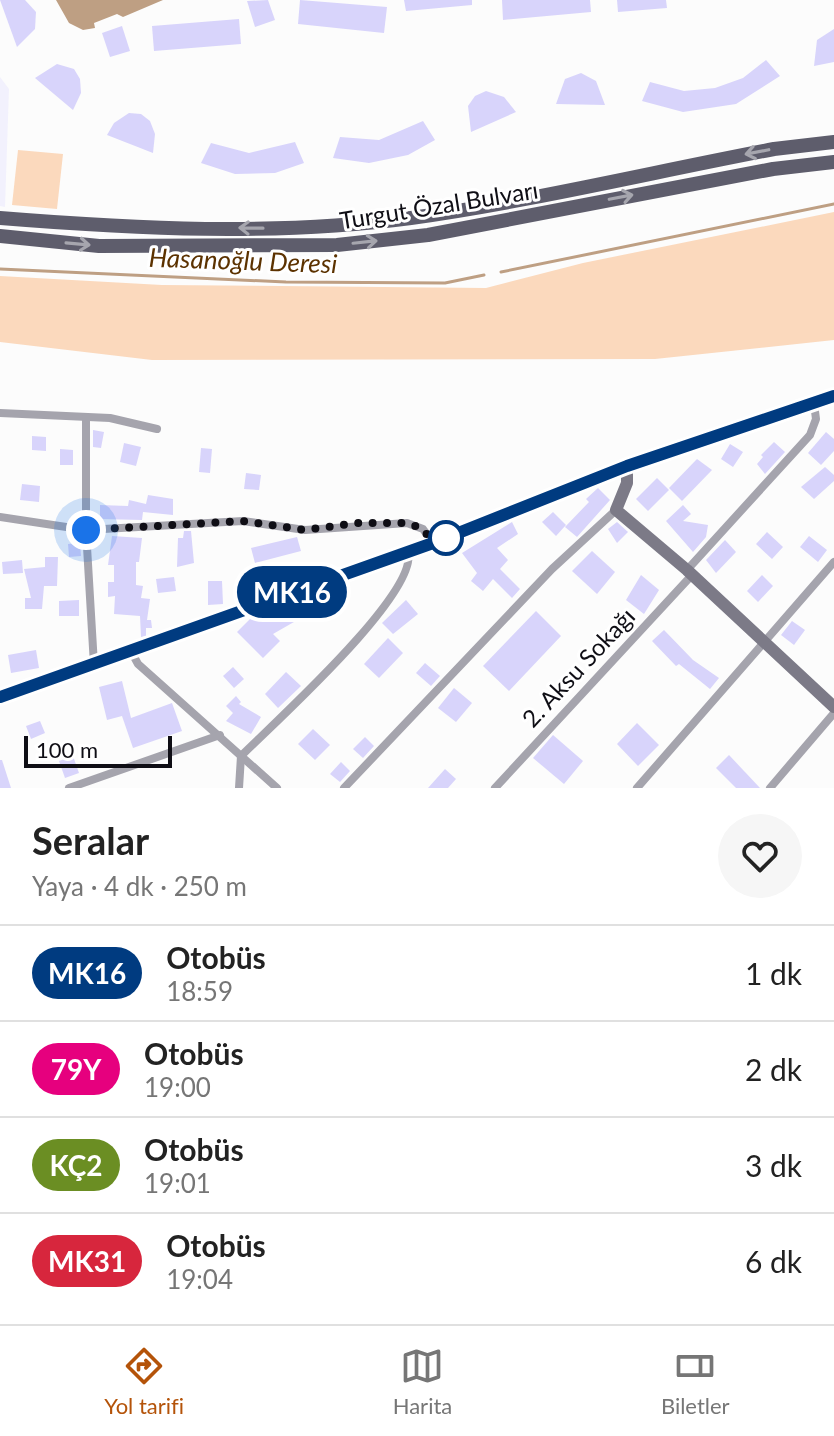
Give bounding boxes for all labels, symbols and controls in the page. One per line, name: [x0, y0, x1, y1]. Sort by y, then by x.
one-way arrow: [744, 146, 770, 161]
street label: Turgut Özal Bulvarı: [337, 175, 540, 235]
one-way arrow: [608, 188, 634, 203]
one-way arrow: [238, 220, 265, 236]
one-way arrow: [351, 234, 378, 249]
one-way arrow: [64, 236, 91, 251]
water label: Hasanoğlu Deresi: [148, 241, 338, 279]
your location: [66, 510, 106, 550]
unlabelled marker: [429, 521, 463, 555]
line badge: MK16: [236, 566, 348, 618]
text: MK16: [253, 575, 331, 609]
street label: 2. Aksu Sokağı: [515, 601, 640, 733]
scale bar: [24, 732, 172, 768]
text: 100 m: [36, 736, 98, 763]
button: heart: [718, 814, 802, 898]
text: Seralar: [32, 817, 149, 863]
text: Yaya · 4 dk · 250 m: [32, 870, 247, 902]
text: Otobüs: [166, 939, 266, 975]
text: 1 dk: [745, 955, 802, 991]
text: MK16: [48, 956, 126, 990]
text: 18:59: [166, 975, 233, 1007]
text: Otobüs: [144, 1035, 244, 1071]
text: 2 dk: [745, 1051, 802, 1087]
text: 79Y: [51, 1052, 101, 1086]
text: 19:00: [144, 1071, 211, 1103]
text: Otobüs: [144, 1131, 244, 1167]
text: 3 dk: [745, 1147, 802, 1183]
text: KÇ2: [50, 1148, 102, 1182]
text: 19:01: [144, 1167, 211, 1199]
text: Otobüs: [166, 1227, 266, 1263]
text: 6 dk: [745, 1243, 802, 1279]
text: MK31: [48, 1244, 126, 1278]
text: 19:04: [166, 1263, 233, 1295]
tab: Yol tarifi: [104, 1344, 184, 1419]
tab: Harita: [393, 1344, 452, 1419]
tab: Biletler: [661, 1344, 730, 1419]

